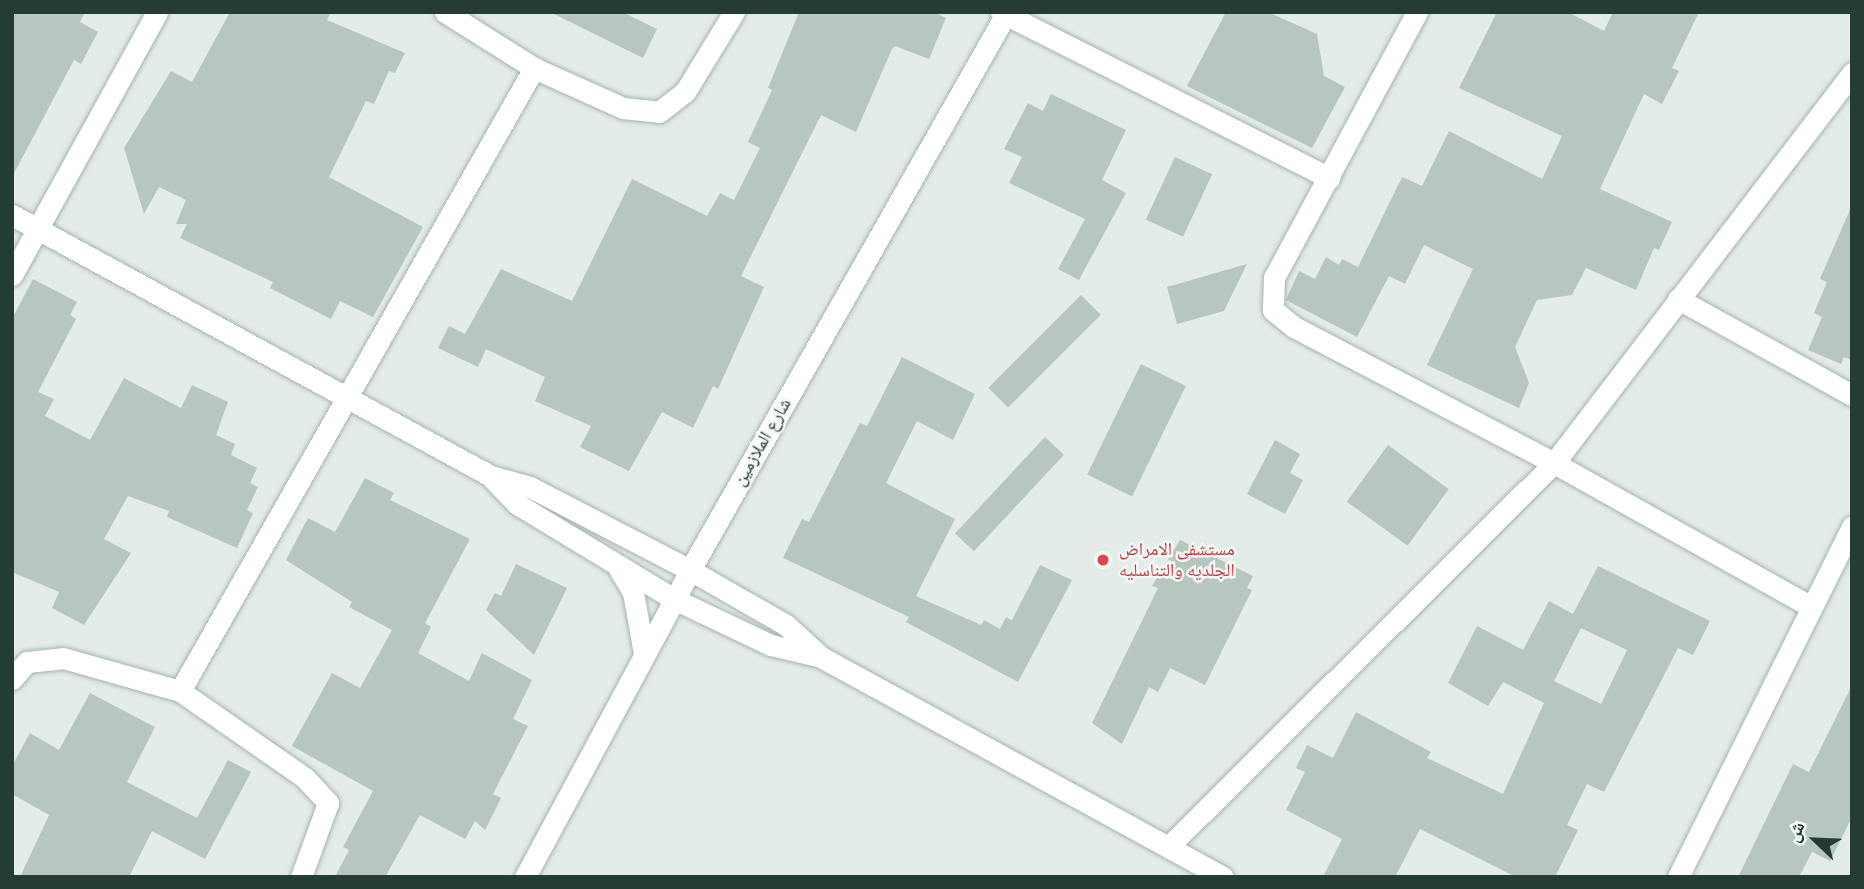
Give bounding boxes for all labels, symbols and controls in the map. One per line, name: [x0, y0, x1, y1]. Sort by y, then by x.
street label: شارع الملازمين: [728, 394, 796, 490]
place label: مستشفى الامراض الجلديه والتناسليه: [1119, 539, 1235, 582]
marker: مستشفى الامراض الجلديه والتناسليه: [1093, 550, 1113, 570]
north arrow: [1780, 805, 1850, 875]
text: ش: [1782, 818, 1810, 845]

